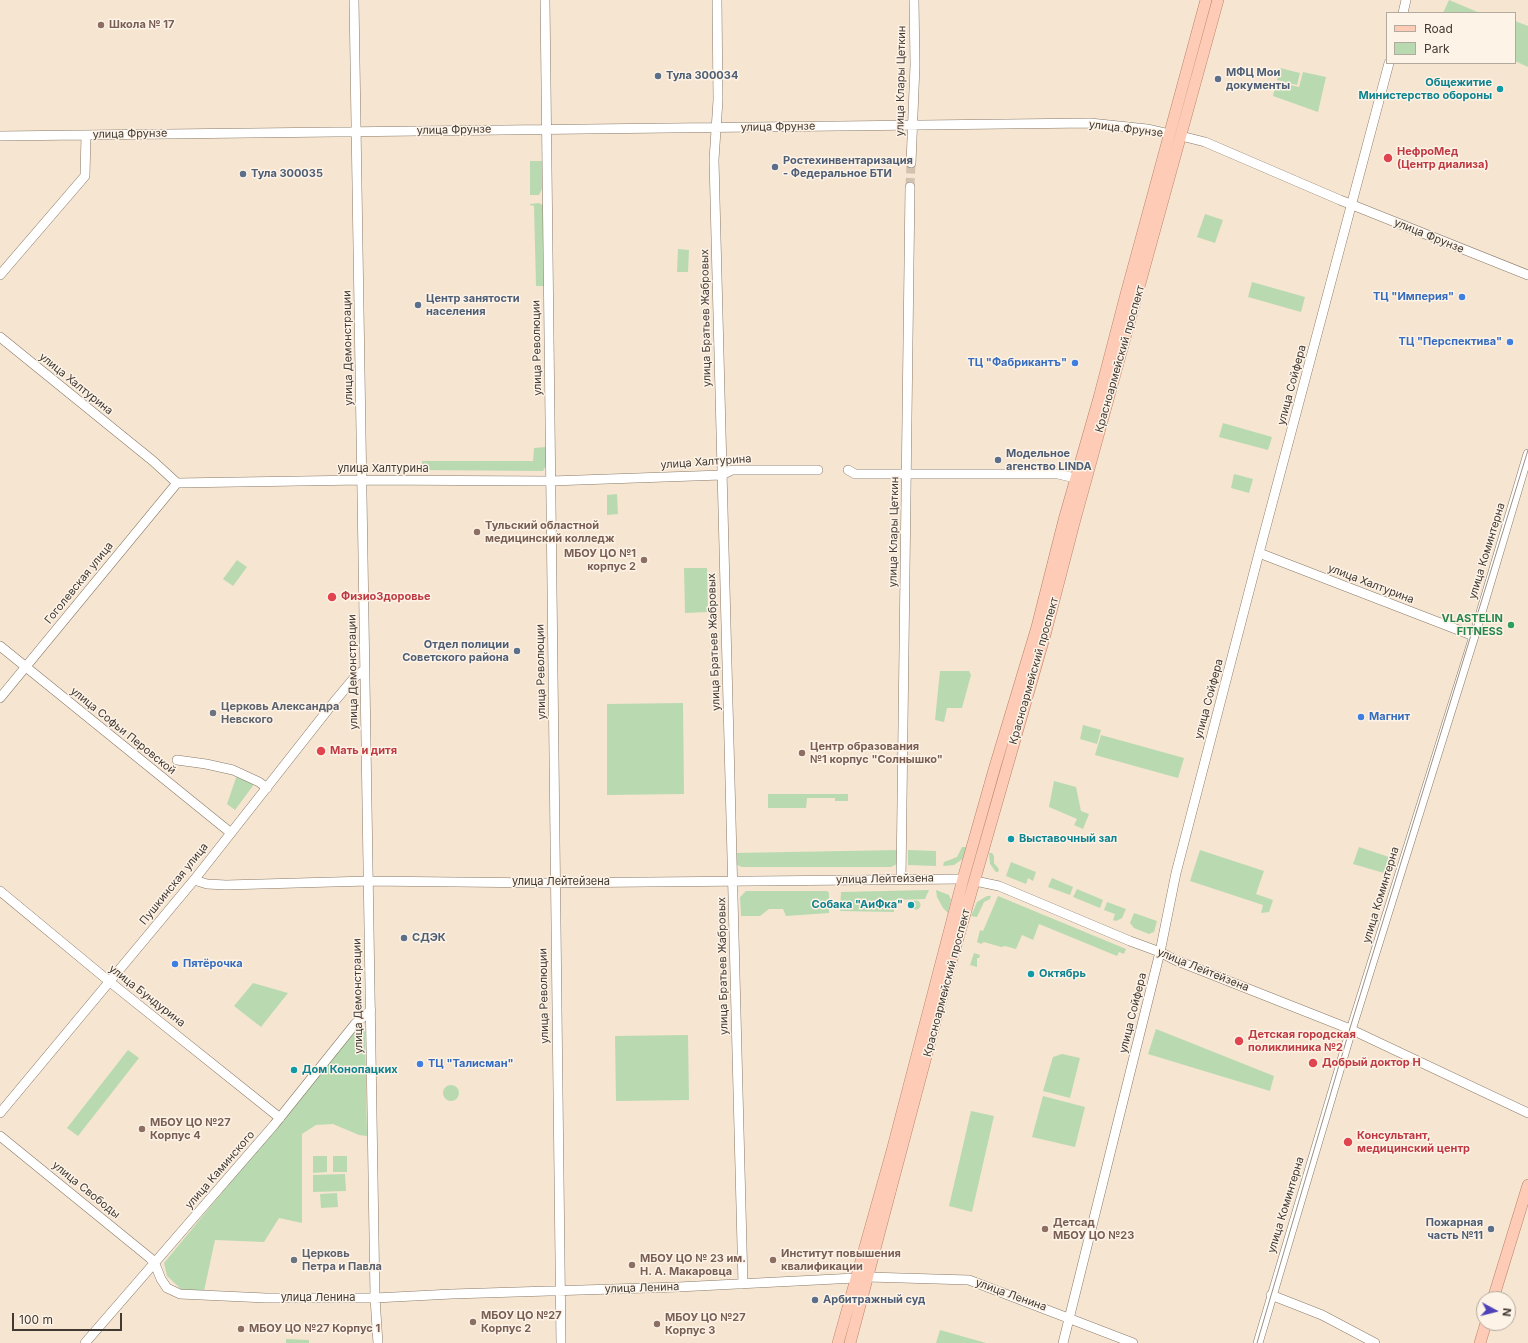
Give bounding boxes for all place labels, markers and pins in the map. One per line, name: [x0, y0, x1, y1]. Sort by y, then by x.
place label: Школа № 17: [109, 18, 174, 32]
marker: Школа № 17: [96, 20, 106, 30]
place label: МФЦ Мои документы: [1226, 66, 1290, 92]
place label: Тула 300034: [666, 69, 738, 83]
marker: Тула 300034: [653, 71, 663, 81]
marker: МФЦ Мои документы: [1213, 74, 1223, 84]
place label: Общежитие Министерство обороны: [1358, 76, 1492, 102]
marker: Общежитие Министерство обороны: [1495, 84, 1505, 94]
place label: НефроМед (Центр диализа): [1397, 145, 1489, 171]
marker: НефроМед (Центр диализа): [1382, 152, 1394, 164]
place label: Ростехинвентаризация - Федеральное БТИ: [783, 154, 913, 180]
marker: Ростехинвентаризация - Федеральное БТИ: [770, 162, 780, 172]
place label: Тула 300035: [251, 167, 323, 181]
marker: Тула 300035: [238, 169, 248, 179]
place label: ТЦ "Империя": [1373, 290, 1454, 304]
place label: Центр занятости населения: [426, 292, 519, 318]
marker: ТЦ "Империя": [1457, 292, 1467, 302]
marker: Центр занятости населения: [413, 300, 423, 310]
place label: ТЦ "Перспектива": [1399, 335, 1502, 349]
marker: ТЦ "Перспектива": [1505, 337, 1515, 347]
place label: ТЦ "Фабрикантъ": [967, 356, 1067, 370]
marker: ТЦ "Фабрикантъ": [1070, 358, 1080, 368]
place label: Модельное агенство LINDA: [1006, 447, 1092, 473]
marker: Модельное агенство LINDA: [993, 455, 1003, 465]
place label: Тульский областной медицинский колледж: [485, 519, 614, 545]
marker: Тульский областной медицинский колледж: [472, 527, 482, 537]
place label: МБОУ ЦО №1 корпус 2: [564, 547, 636, 573]
marker: МБОУ ЦО №1 корпус 2: [639, 555, 649, 565]
place label: ФизиоЗдоровье: [341, 590, 431, 604]
marker: ФизиоЗдоровье: [326, 591, 338, 603]
place label: VLASTELIN FITNESS: [1442, 612, 1503, 638]
marker: VLASTELIN FITNESS: [1506, 620, 1516, 630]
place label: Отдел полиции Советского района: [402, 638, 509, 664]
marker: Отдел полиции Советского района: [512, 646, 522, 656]
place label: Церковь Александра Невского: [221, 700, 339, 726]
marker: Церковь Александра Невского: [208, 708, 218, 718]
place label: Магнит: [1369, 710, 1410, 724]
marker: Магнит: [1356, 712, 1366, 722]
place label: Центр образования №1 корпус "Солнышко": [810, 740, 943, 766]
place label: Мать и дитя: [330, 744, 397, 758]
marker: Мать и дитя: [315, 745, 327, 757]
marker: Центр образования №1 корпус "Солнышко": [797, 748, 807, 758]
place label: Выставочный зал: [1019, 832, 1117, 846]
marker: Выставочный зал: [1006, 834, 1016, 844]
place label: Собака "АиФка": [812, 898, 903, 912]
marker: Собака "АиФка": [906, 900, 916, 910]
place label: СДЭК: [412, 931, 446, 945]
marker: СДЭК: [399, 933, 409, 943]
place label: Пятёрочка: [183, 957, 243, 971]
marker: Пятёрочка: [170, 959, 180, 969]
place label: Октябрь: [1039, 967, 1086, 981]
marker: Октябрь: [1026, 969, 1036, 979]
place label: Детская городская поликлиника №2: [1248, 1028, 1356, 1054]
marker: Детская городская поликлиника №2: [1233, 1035, 1245, 1047]
place label: Добрый доктор Н: [1322, 1056, 1421, 1070]
place label: ТЦ "Талисман": [428, 1057, 514, 1071]
marker: Добрый доктор Н: [1307, 1057, 1319, 1069]
marker: ТЦ "Талисман": [415, 1059, 425, 1069]
place label: Дом Конопацких: [302, 1063, 398, 1077]
marker: Дом Конопацких: [289, 1065, 299, 1075]
place label: МБОУ ЦО №27 Корпус 4: [150, 1116, 231, 1142]
marker: МБОУ ЦО №27 Корпус 4: [137, 1124, 147, 1134]
place label: Консультант, медицинский центр: [1357, 1129, 1470, 1155]
marker: Консультант, медицинский центр: [1342, 1136, 1354, 1148]
place label: Детсад МБОУ ЦО №23: [1053, 1216, 1134, 1242]
place label: Пожарная часть №11: [1426, 1216, 1483, 1242]
marker: Детсад МБОУ ЦО №23: [1040, 1224, 1050, 1234]
marker: Пожарная часть №11: [1486, 1224, 1496, 1234]
place label: Церковь Петра и Павла: [302, 1247, 382, 1273]
place label: Институт повышения квалификации: [781, 1247, 901, 1273]
place label: МБОУ ЦО № 23 им. Н. А. Макаровца: [640, 1252, 746, 1278]
marker: Церковь Петра и Павла: [289, 1255, 299, 1265]
marker: Институт повышения квалификации: [768, 1255, 778, 1265]
marker: МБОУ ЦО № 23 им. Н. А. Макаровца: [627, 1260, 637, 1270]
place label: Арбитражный суд: [823, 1293, 925, 1307]
marker: Арбитражный суд: [810, 1295, 820, 1305]
place label: МБОУ ЦО №27 Корпус 2: [481, 1309, 562, 1335]
place label: МБОУ ЦО №27 Корпус 3: [665, 1311, 746, 1337]
marker: МБОУ ЦО №27 Корпус 2: [468, 1317, 478, 1327]
marker: МБОУ ЦО №27 Корпус 3: [652, 1319, 662, 1329]
place label: МБОУ ЦО №27 Корпус 1: [249, 1322, 380, 1336]
marker: МБОУ ЦО №27 Корпус 1: [236, 1324, 246, 1334]

